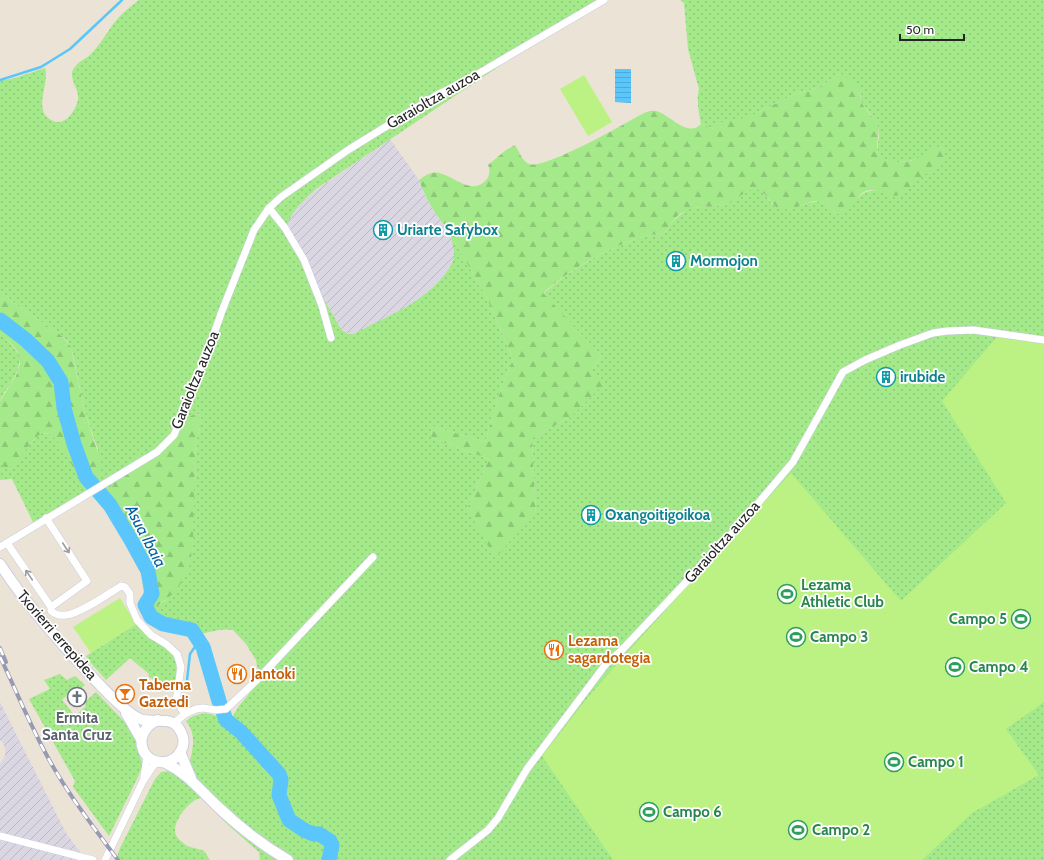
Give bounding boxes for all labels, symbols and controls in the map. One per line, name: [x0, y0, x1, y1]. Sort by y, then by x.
scale bar: [900, 16, 964, 42]
text: 50 m: [906, 22, 934, 37]
street label: Garaioltza auzoa: [383, 65, 483, 133]
building icon: Uriarte Safybox: [372, 219, 394, 241]
place label: Uriarte Safybox: [397, 221, 499, 239]
building icon: Mormojon: [665, 250, 687, 272]
place label: Mormojon: [690, 252, 758, 270]
street label: Garaioltza auzoa: [167, 328, 223, 432]
building icon: irubide: [875, 366, 897, 388]
place label: irubide: [900, 368, 946, 386]
street label: Garaioltza auzoa: [680, 497, 764, 587]
water label: Asua Ibaia: [121, 501, 170, 571]
building icon: Oxangoitigoikoa: [580, 504, 602, 526]
place label: Oxangoitigoikoa: [605, 506, 711, 524]
one-way arrow: [62, 542, 70, 554]
one-way arrow: [25, 570, 33, 581]
place label: Lezama Athletic Club: [801, 576, 884, 611]
sports icon: Lezama Athletic Club: [776, 583, 798, 605]
street label: Txorierri errepidea: [13, 587, 101, 684]
sports icon: Campo 5: [1010, 608, 1032, 630]
place label: Campo 5: [949, 610, 1007, 628]
sports icon: Campo 3: [785, 626, 807, 648]
place label: Campo 3: [810, 628, 868, 646]
place label: Lezama sagardotegia: [568, 632, 651, 667]
restaurant icon: Lezama sagardotegia: [543, 639, 565, 661]
sports icon: Campo 4: [944, 656, 966, 678]
place label: Campo 4: [969, 658, 1028, 676]
restaurant icon: Jantoki: [226, 663, 248, 685]
place label: Jantoki: [250, 665, 295, 683]
place label: Taberna Gaztedi: [139, 676, 192, 711]
bar icon: Taberna Gaztedi: [114, 683, 136, 705]
church icon: Ermita Santa Cruz: [66, 686, 88, 708]
place label: Ermita Santa Cruz: [42, 709, 112, 744]
sports icon: Campo 1: [883, 751, 905, 773]
place label: Campo 1: [908, 753, 964, 771]
sports icon: Campo 6: [638, 801, 660, 823]
place label: Campo 6: [663, 803, 722, 821]
sports icon: Campo 2: [787, 819, 809, 841]
place label: Campo 2: [812, 821, 870, 839]

